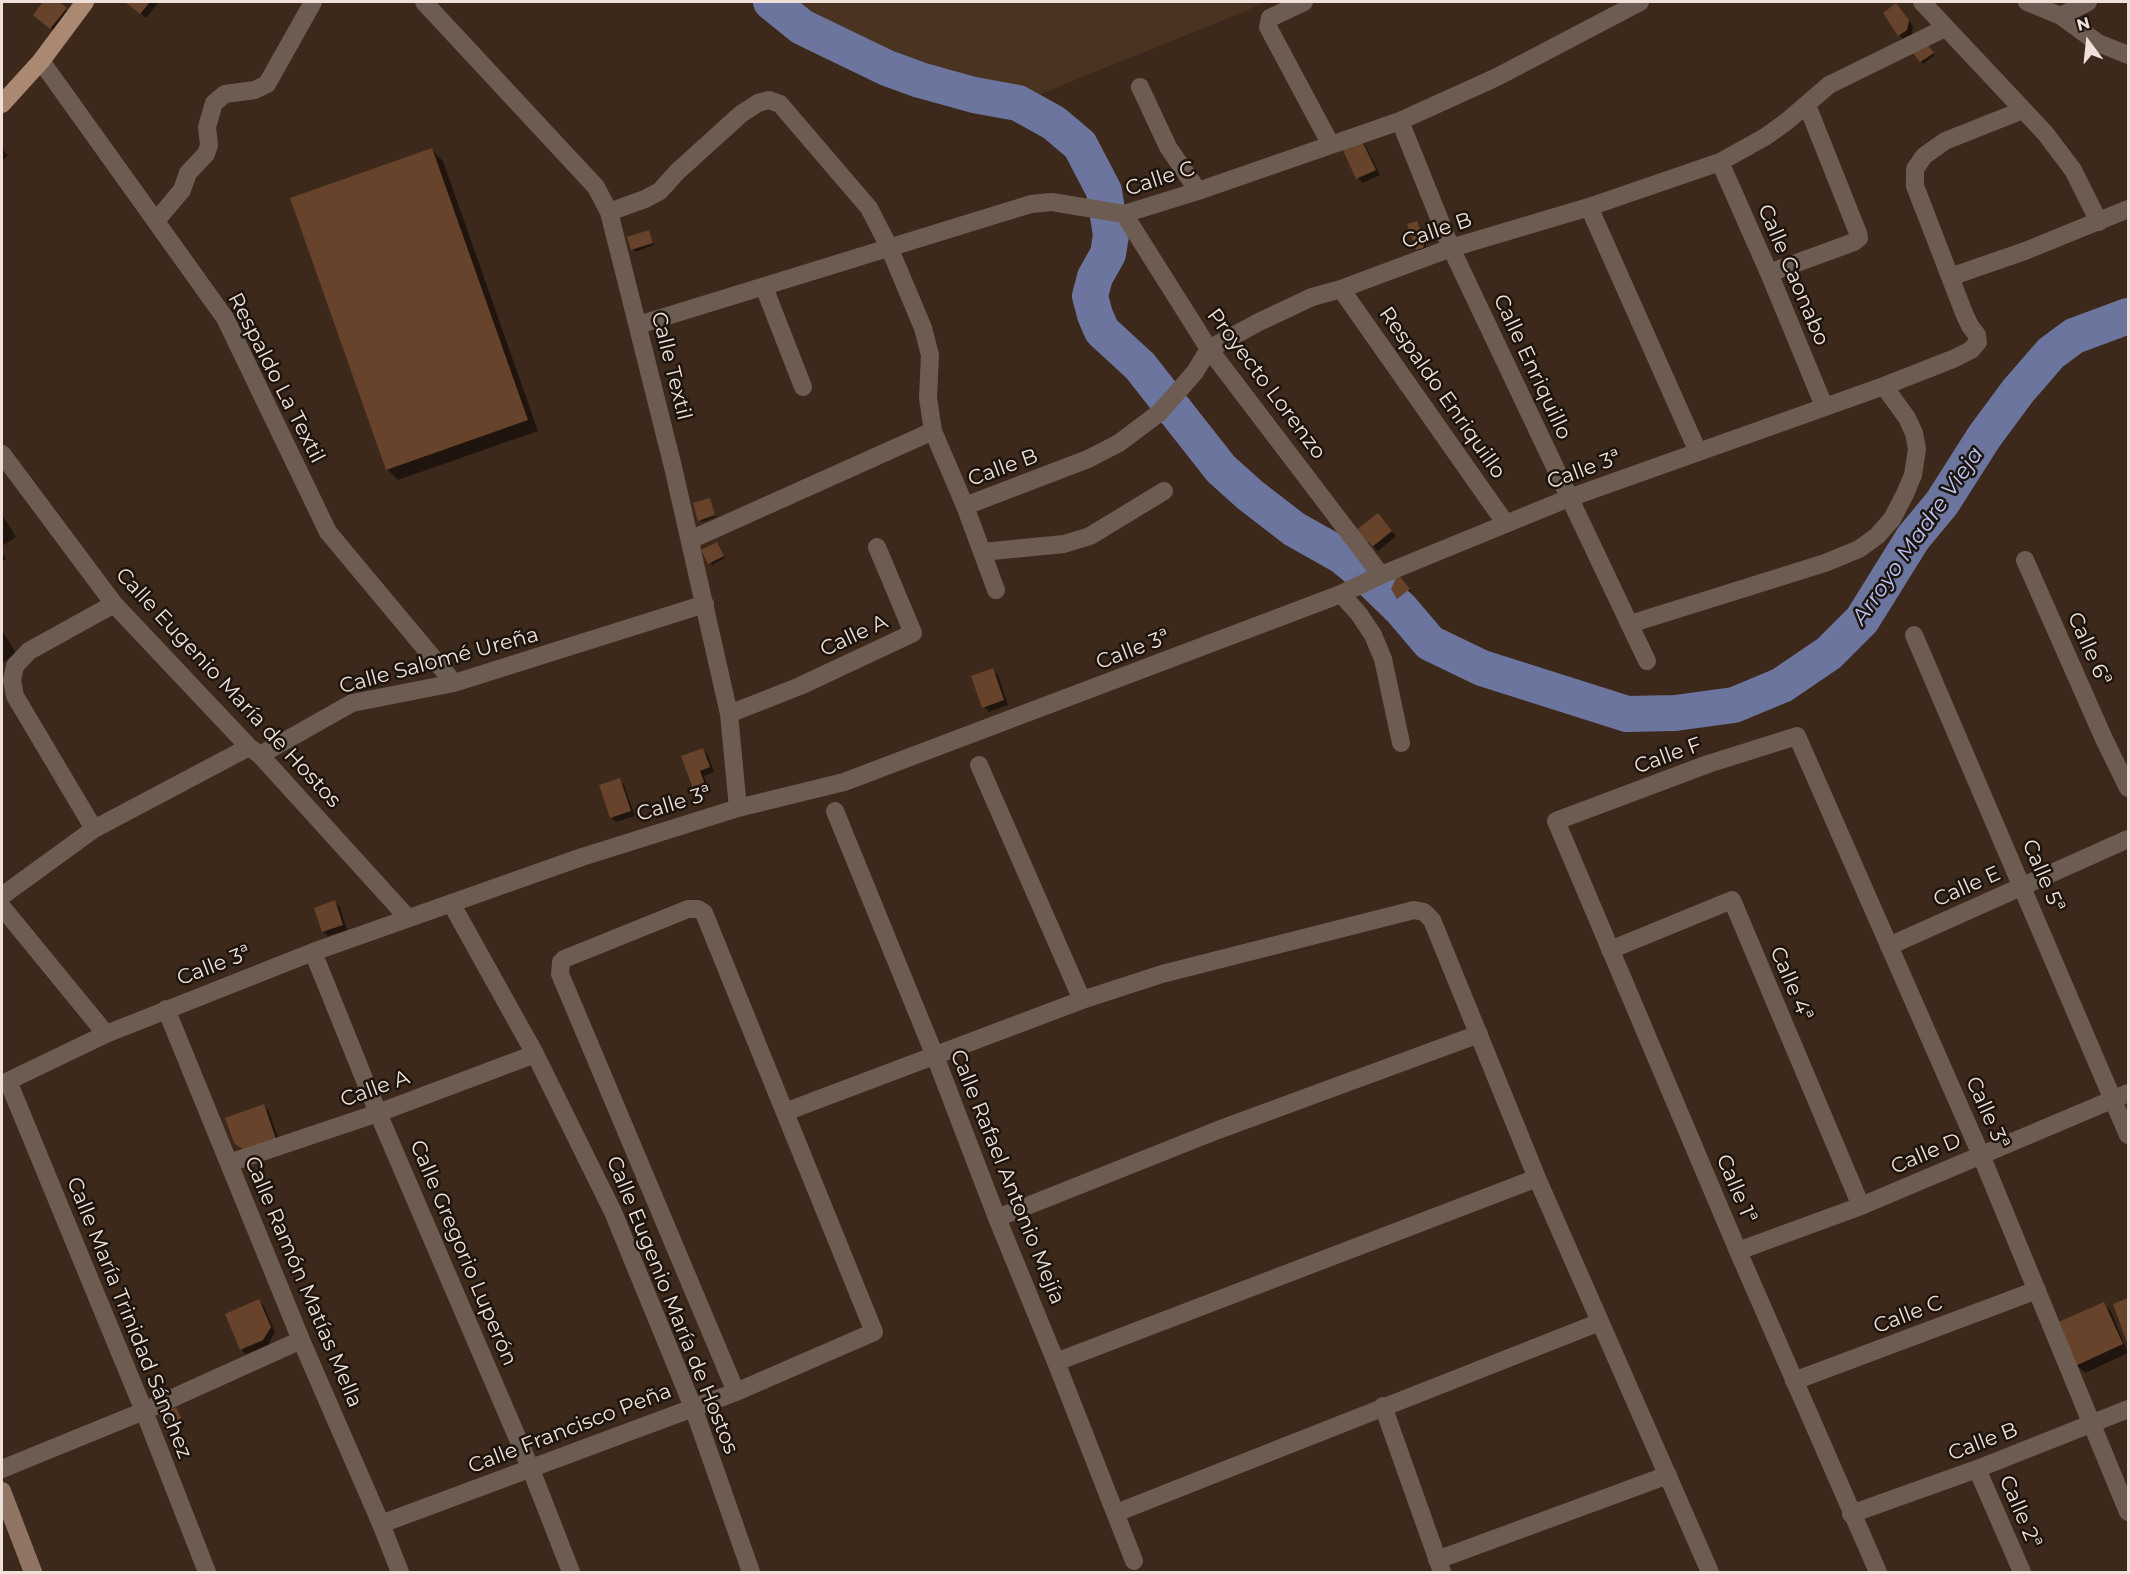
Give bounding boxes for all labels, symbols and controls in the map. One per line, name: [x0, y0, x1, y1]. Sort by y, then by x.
north arrow: [2058, 12, 2118, 72]
text: N: [2075, 13, 2092, 35]
street label: Calle C: [1122, 156, 1198, 202]
street label: Calle Caonabo: [1752, 201, 1834, 349]
street label: Calle B: [1399, 207, 1475, 255]
street label: Respaldo La Textil: [222, 289, 330, 467]
street label: Calle Enriquillo: [1487, 290, 1577, 444]
street label: Respaldo Enriquillo: [1373, 302, 1511, 484]
street label: Proyecto Lorenzo: [1201, 304, 1331, 464]
street label: Calle Textil: [645, 309, 697, 423]
water label: Arroyo Madre Vieja: [1847, 442, 1989, 630]
street label: Calle B: [965, 444, 1041, 492]
street label: Calle 3ª: [1544, 445, 1624, 495]
street label: Calle Eugenio María de Hostos: [110, 563, 346, 813]
street label: Calle 6ª: [2062, 608, 2116, 690]
street label: Calle A: [816, 609, 892, 663]
street label: Calle Salomé Ureña: [337, 622, 541, 700]
street label: Calle 3ª: [1093, 624, 1173, 676]
street label: Calle F: [1631, 732, 1705, 780]
street label: Calle 3ª: [634, 781, 714, 827]
street label: Calle 5ª: [2016, 836, 2070, 916]
street label: Calle E: [1930, 861, 2004, 913]
street label: Calle 3ª: [174, 940, 254, 992]
street label: Calle 4ª: [1764, 943, 1818, 1025]
street label: Calle Rafael Antonio Mejía: [944, 1046, 1070, 1308]
street label: Calle A: [337, 1065, 413, 1113]
street label: Calle 3ª: [1960, 1073, 2014, 1153]
street label: Calle D: [1887, 1128, 1965, 1180]
street label: Calle Gregorio Luperón: [404, 1136, 522, 1370]
street label: Calle 1ª: [1710, 1151, 1762, 1227]
street label: Calle Eugenio María de Hostos: [601, 1152, 743, 1458]
street label: Calle Ramón Matías Mella: [239, 1153, 367, 1411]
street label: Calle María Trinidad Sánchez: [61, 1174, 197, 1462]
street label: Calle C: [1870, 1290, 1946, 1340]
street label: Calle Francisco Peña: [465, 1379, 675, 1479]
street label: Calle B: [1945, 1417, 2021, 1467]
street label: Calle 2ª: [1993, 1472, 2047, 1552]

